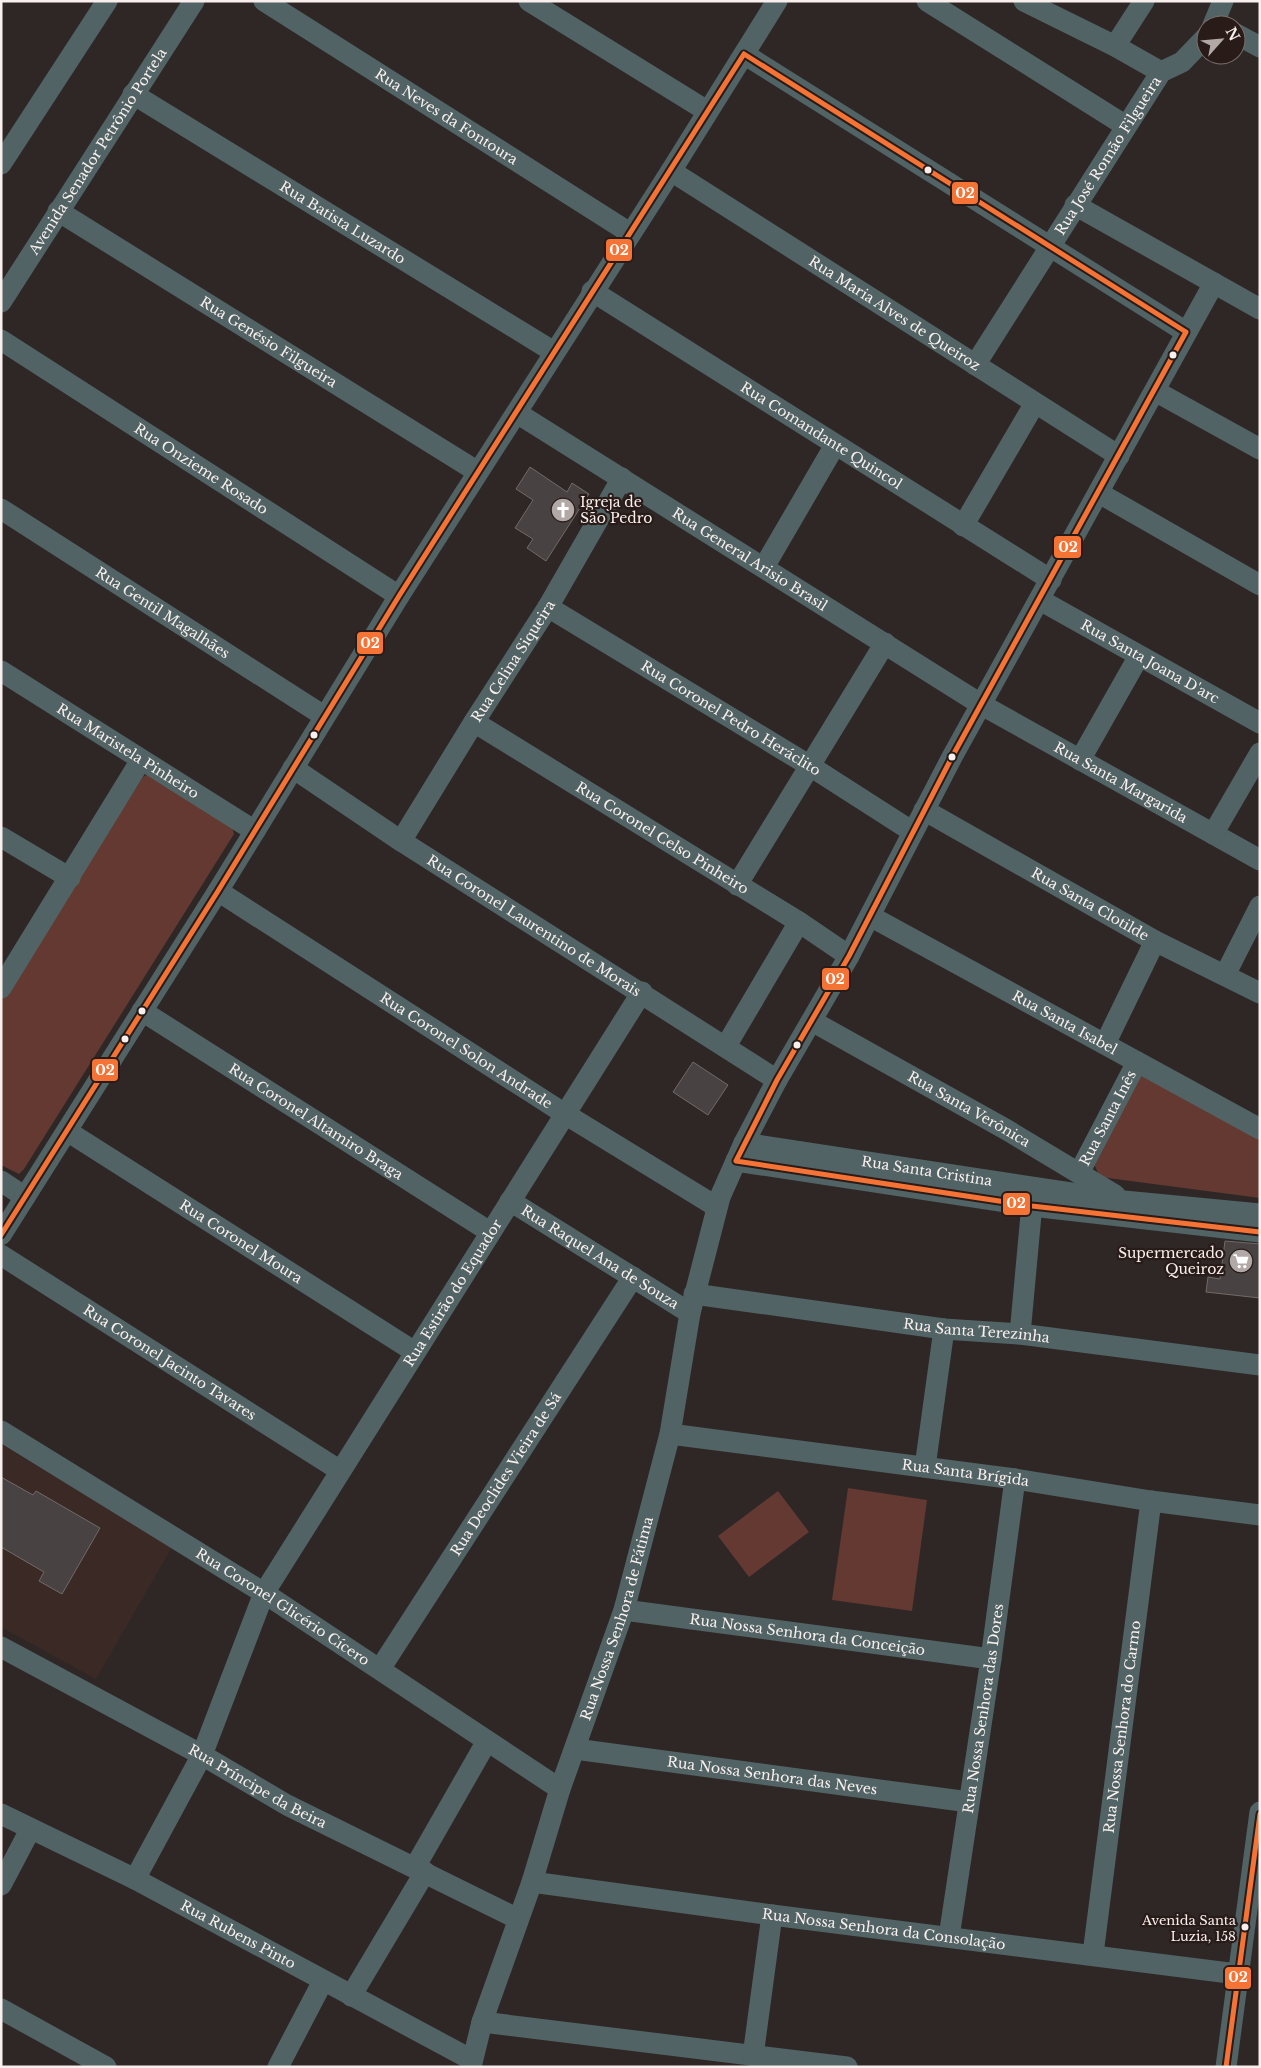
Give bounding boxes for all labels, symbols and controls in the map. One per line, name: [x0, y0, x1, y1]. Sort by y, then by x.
north arrow: [1196, 15, 1246, 65]
text: N: [1222, 24, 1244, 44]
street label: Avenida Senador Petrônio Portela: [24, 44, 171, 259]
street label: Rua Neves da Fontoura: [372, 65, 521, 169]
street label: Rua José Romão Filgueira: [1051, 73, 1165, 238]
unlabelled marker: [923, 165, 933, 175]
street label: Rua Batista Luzardo: [277, 177, 409, 268]
line badge: 02: [951, 181, 979, 205]
text: 02: [955, 184, 975, 202]
line badge: 02: [605, 238, 633, 262]
text: 02: [609, 241, 629, 259]
street label: Rua Maria Alves de Queiroz: [805, 252, 984, 375]
street label: Rua Genésio Filgueira: [197, 293, 341, 391]
unlabelled marker: [1168, 350, 1178, 360]
street label: Rua Comandante Quincol: [737, 378, 906, 493]
street label: Rua Onzieme Rosado: [131, 419, 271, 518]
place label: Igreja de São Pedro: [580, 493, 652, 527]
church icon: Igreja de São Pedro: [550, 497, 576, 523]
street label: Rua General Arisio Brasil: [669, 504, 831, 615]
line badge: 02: [1053, 535, 1082, 559]
text: 02: [1058, 538, 1078, 556]
street label: Rua Gentil Magalhães: [92, 563, 233, 662]
street label: Rua Celina Siqueira: [467, 597, 559, 726]
street label: Rua Santa Joana D'arc: [1078, 616, 1223, 708]
line badge: 02: [356, 631, 384, 655]
text: 02: [360, 634, 380, 652]
street label: Rua Coronel Pedro Heráclito: [638, 657, 824, 780]
street label: Rua Maristela Pinheiro: [53, 699, 202, 802]
unlabelled marker: [309, 730, 319, 740]
street label: Rua Santa Margarida: [1051, 738, 1191, 827]
unlabelled marker: [947, 752, 957, 762]
street label: Rua Coronel Celso Pinheiro: [572, 778, 752, 898]
street label: Rua Coronel Laurentino de Morais: [424, 851, 644, 1000]
street label: Rua Santa Clotilde: [1028, 864, 1152, 945]
line badge: 02: [821, 967, 850, 991]
text: 02: [825, 970, 845, 988]
street label: Rua Santa Isabel: [1009, 986, 1121, 1059]
street label: Rua Coronel Solon Andrade: [377, 988, 556, 1112]
unlabelled marker: [137, 1006, 147, 1016]
unlabelled marker: [120, 1034, 130, 1044]
unlabelled marker: [792, 1040, 802, 1050]
line badge: 02: [91, 1058, 119, 1082]
street label: Rua Coronel Altamiro Braga: [225, 1059, 407, 1184]
text: 02: [95, 1061, 115, 1079]
street label: Rua Santa Verônica: [904, 1067, 1034, 1151]
street label: Rua Santa Inês: [1075, 1067, 1140, 1169]
street label: Rua Santa Cristina: [860, 1152, 994, 1190]
line badge: 02: [1002, 1192, 1031, 1216]
text: 02: [1006, 1194, 1026, 1212]
street label: Rua Coronel Moura: [176, 1196, 306, 1287]
street label: Rua Raquel Ana de Souza: [518, 1201, 682, 1313]
street label: Rua Estirão do Equador: [400, 1216, 506, 1370]
place label: Supermercado Queiroz: [1118, 1244, 1224, 1278]
supermarket icon: Supermercado Queiroz: [1228, 1248, 1254, 1274]
street label: Rua Coronel Jacinto Tavares: [80, 1301, 260, 1424]
street label: Rua Santa Terezinha: [902, 1314, 1051, 1347]
street label: Rua Deoclides Vieira de Sá: [446, 1389, 565, 1559]
street label: Rua Santa Brígida: [901, 1455, 1031, 1490]
street label: Rua Nossa Senhora de Fátima: [576, 1514, 657, 1723]
street label: Rua Coronel Glicério Cícero: [192, 1544, 373, 1669]
street label: Rua Nossa Senhora das Dores: [959, 1603, 1007, 1815]
street label: Rua Nossa Senhora da Conceição: [688, 1610, 926, 1659]
street label: Rua Nossa Senhora do Carmo: [1100, 1620, 1145, 1834]
street label: Rua Príncipe da Beira: [185, 1740, 330, 1832]
street label: Rua Nossa Senhora das Neves: [666, 1752, 878, 1799]
street label: Rua Rubens Pinto: [177, 1896, 299, 1973]
street label: Rua Nossa Senhora da Consolação: [761, 1905, 1007, 1954]
place label: Avenida Santa Luzia, 158: [1141, 1912, 1237, 1945]
marker: Avenida Santa Luzia, 158: [1240, 1922, 1250, 1932]
line badge: 02: [1224, 1966, 1252, 1990]
text: 02: [1228, 1968, 1248, 1986]

